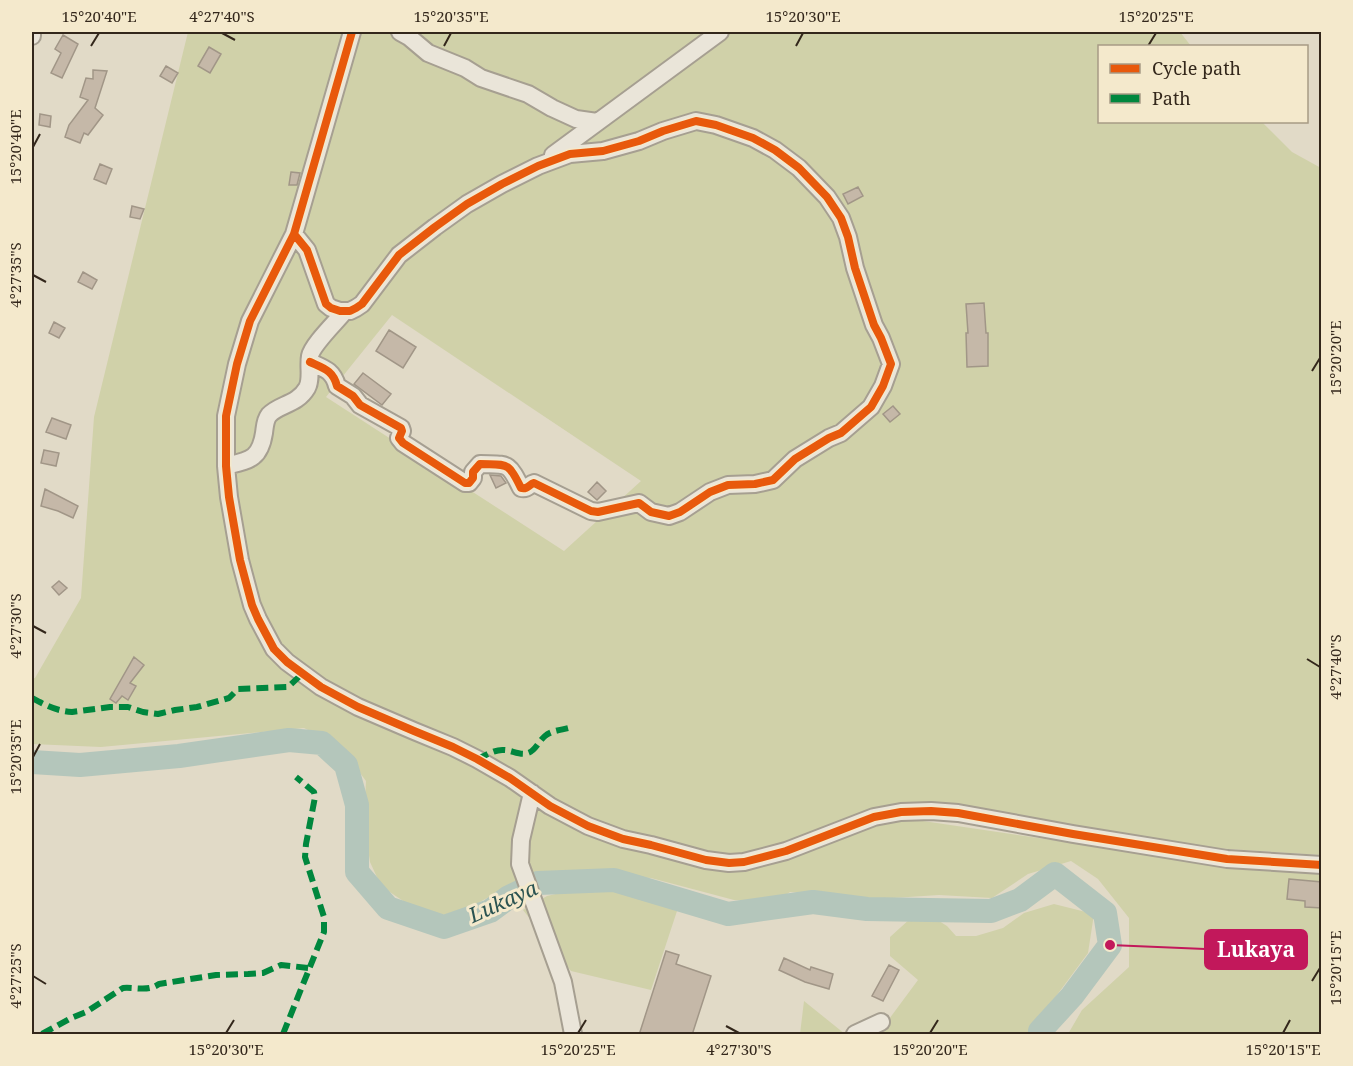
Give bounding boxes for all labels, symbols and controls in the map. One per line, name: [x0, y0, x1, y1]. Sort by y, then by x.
text: 15°20'40"E: [61, 6, 137, 26]
text: 4°27'40"S: [189, 6, 255, 26]
text: 15°20'35"E: [413, 6, 489, 26]
text: 15°20'30"E: [765, 6, 841, 26]
text: 15°20'25"E: [1118, 6, 1194, 26]
legend: [1098, 45, 1308, 123]
text: Cycle path: [1152, 56, 1241, 80]
text: Path: [1152, 86, 1191, 110]
text: 15°20'40"E: [5, 109, 25, 185]
text: 4°27'35"S: [5, 242, 25, 308]
text: 15°20'20"E: [1325, 320, 1345, 396]
text: 4°27'30"S: [5, 593, 25, 659]
text: 4°27'40"S: [1325, 634, 1345, 700]
text: 15°20'35"E: [5, 719, 25, 795]
water label: Lukaya: [463, 873, 542, 929]
callout: Lukaya: [1205, 930, 1307, 969]
text: 15°20'15"E: [1325, 930, 1345, 1006]
text: Lukaya: [1217, 935, 1295, 963]
text: 4°27'25"S: [5, 943, 25, 1009]
text: 15°20'30"E: [188, 1039, 264, 1059]
text: 15°20'25"E: [540, 1039, 616, 1059]
text: 4°27'30"S: [706, 1039, 772, 1059]
text: 15°20'20"E: [892, 1039, 968, 1059]
text: 15°20'15"E: [1245, 1039, 1321, 1059]

